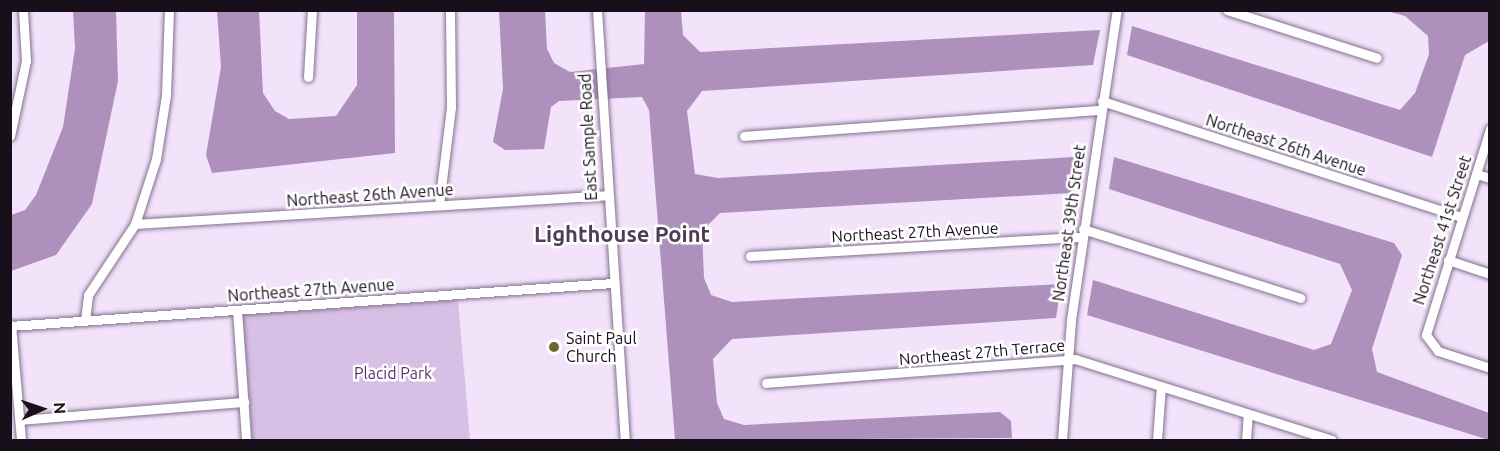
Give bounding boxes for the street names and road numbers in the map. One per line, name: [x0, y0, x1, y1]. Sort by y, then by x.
street label: East Sample Road: [575, 73, 601, 201]
street label: Northeast 26th Avenue: [1203, 110, 1369, 180]
street label: Northeast 39th Street: [1048, 143, 1090, 303]
street label: Northeast 41st Street: [1409, 153, 1475, 307]
street label: Northeast 26th Avenue: [286, 180, 454, 210]
street label: Northeast 27th Avenue: [831, 218, 999, 246]
street label: Northeast 27th Avenue: [227, 275, 395, 305]
street label: Northeast 27th Terrace: [898, 335, 1066, 369]

